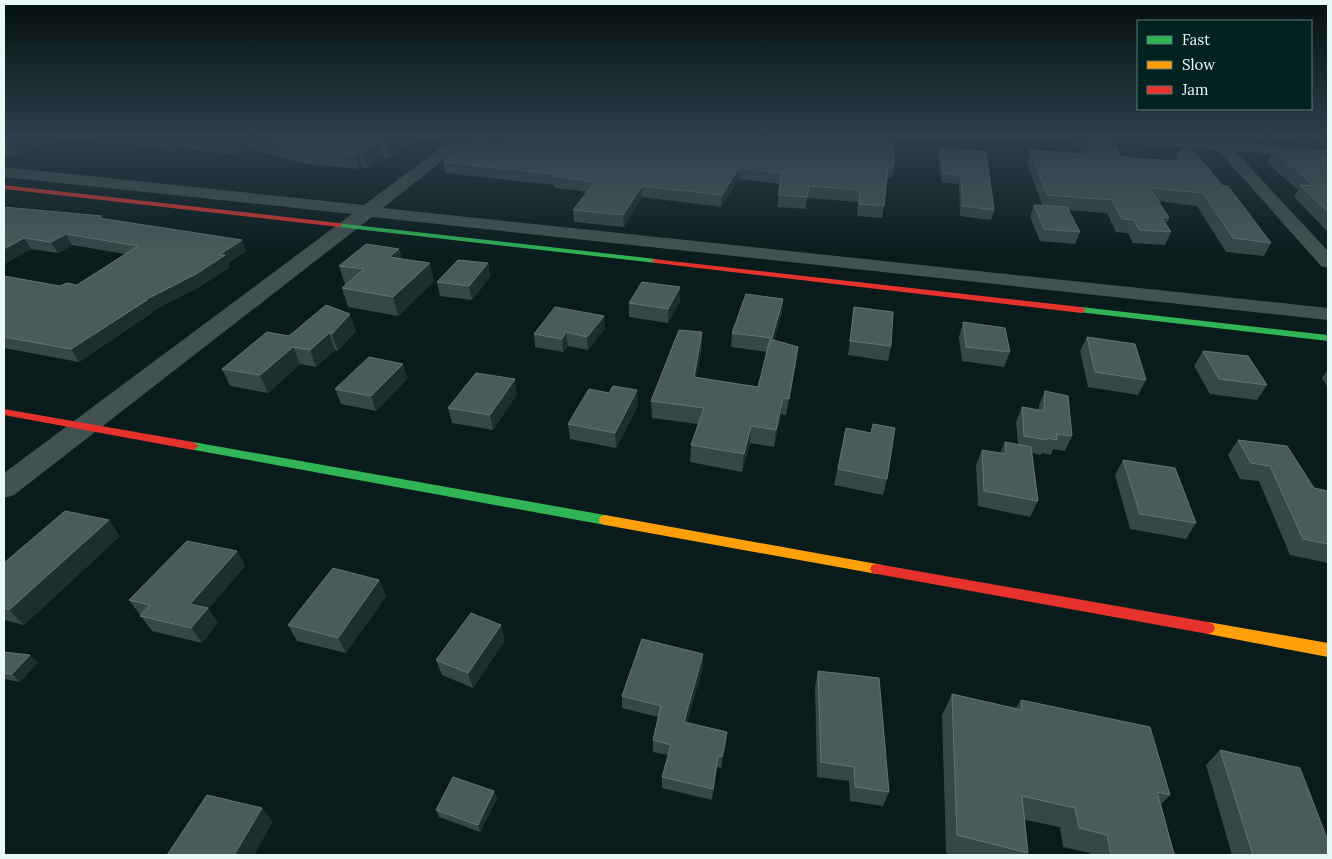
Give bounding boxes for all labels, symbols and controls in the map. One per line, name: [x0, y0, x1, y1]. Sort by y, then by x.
legend: [1137, 20, 1312, 110]
text: Fast: [1182, 30, 1210, 49]
text: Slow: [1182, 55, 1215, 74]
text: Jam: [1181, 80, 1209, 99]

